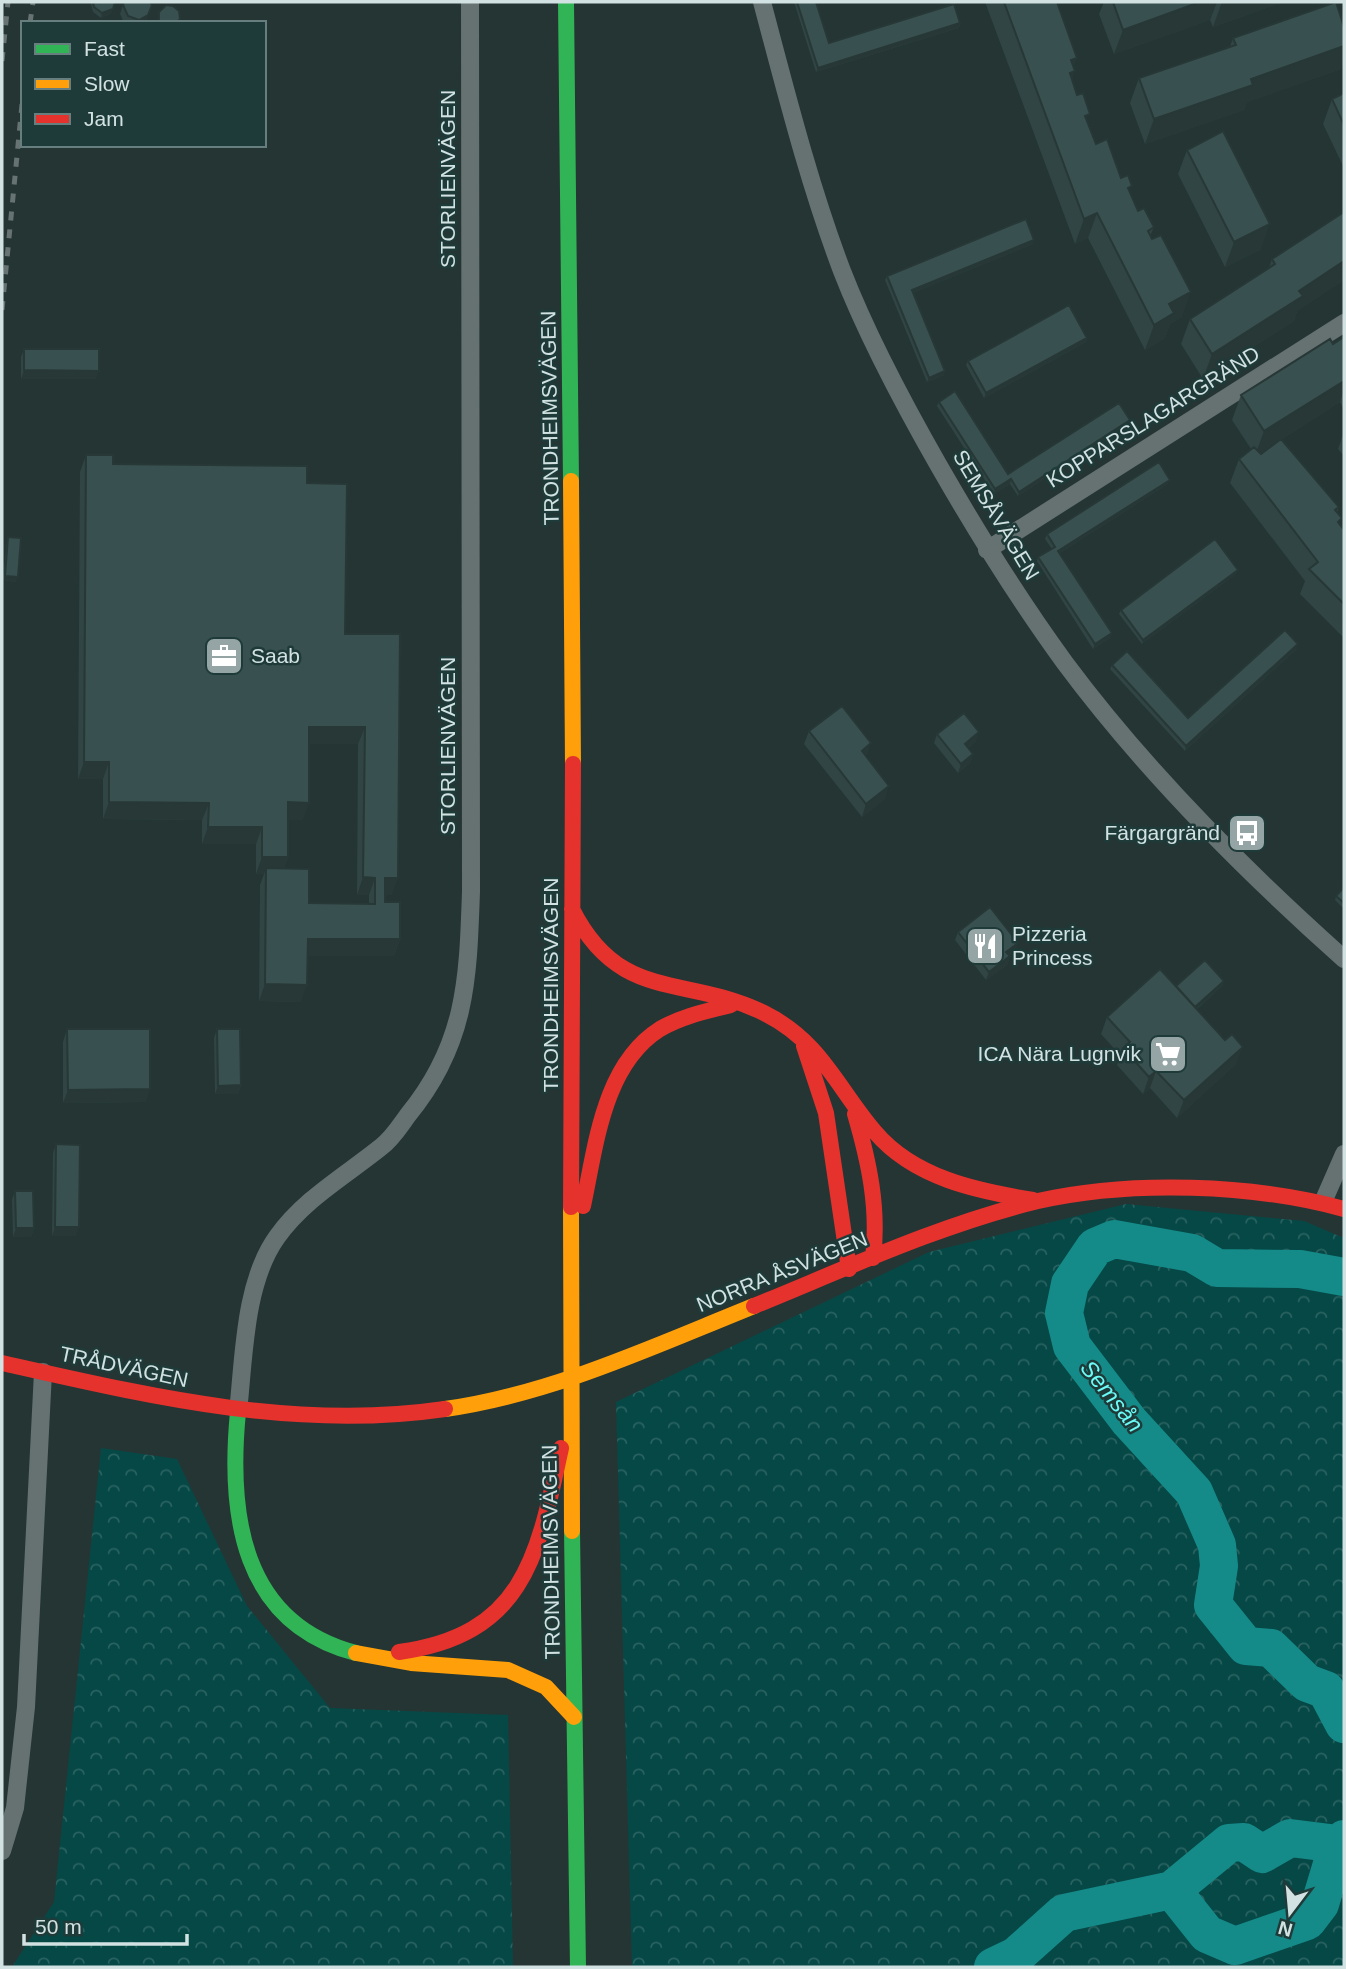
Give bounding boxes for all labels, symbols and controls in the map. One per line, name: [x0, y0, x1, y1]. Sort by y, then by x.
legend: [21, 21, 266, 147]
text: Fast: [84, 37, 125, 60]
text: Slow: [84, 72, 130, 95]
street label: STORLIENVÄGEN: [436, 90, 459, 268]
text: Jam: [84, 107, 124, 130]
street label: TRONDHEIMSVÄGEN: [536, 310, 563, 526]
street label: KOPPARSLAGARGRÄND: [1042, 341, 1264, 492]
street label: SEMSÅVÄGEN: [949, 446, 1044, 584]
office icon: Saab: [203, 635, 245, 677]
place label: Saab: [251, 644, 300, 667]
street label: STORLIENVÄGEN: [436, 657, 459, 835]
bus stop icon: Färgargränd: [1226, 812, 1268, 854]
place label: Färgargränd: [1104, 821, 1220, 844]
street label: TRONDHEIMSVÄGEN: [539, 878, 562, 1092]
place label: Pizzeria Princess: [1012, 922, 1093, 969]
restaurant icon: Pizzeria Princess: [964, 925, 1006, 967]
supermarket icon: ICA Nära Lugnvik: [1147, 1033, 1189, 1075]
place label: ICA Nära Lugnvik: [978, 1042, 1141, 1065]
street label: NORRA ÅSVÄGEN: [693, 1227, 871, 1316]
street label: TRÅDVÄGEN: [58, 1342, 190, 1391]
water label: Semsån: [1075, 1355, 1149, 1437]
street label: TRONDHEIMSVÄGEN: [537, 1444, 564, 1660]
north arrow: [1255, 1878, 1325, 1948]
scale bar: [24, 1902, 187, 1946]
text: 50 m: [35, 1915, 82, 1938]
text: N: [1276, 1917, 1295, 1941]

